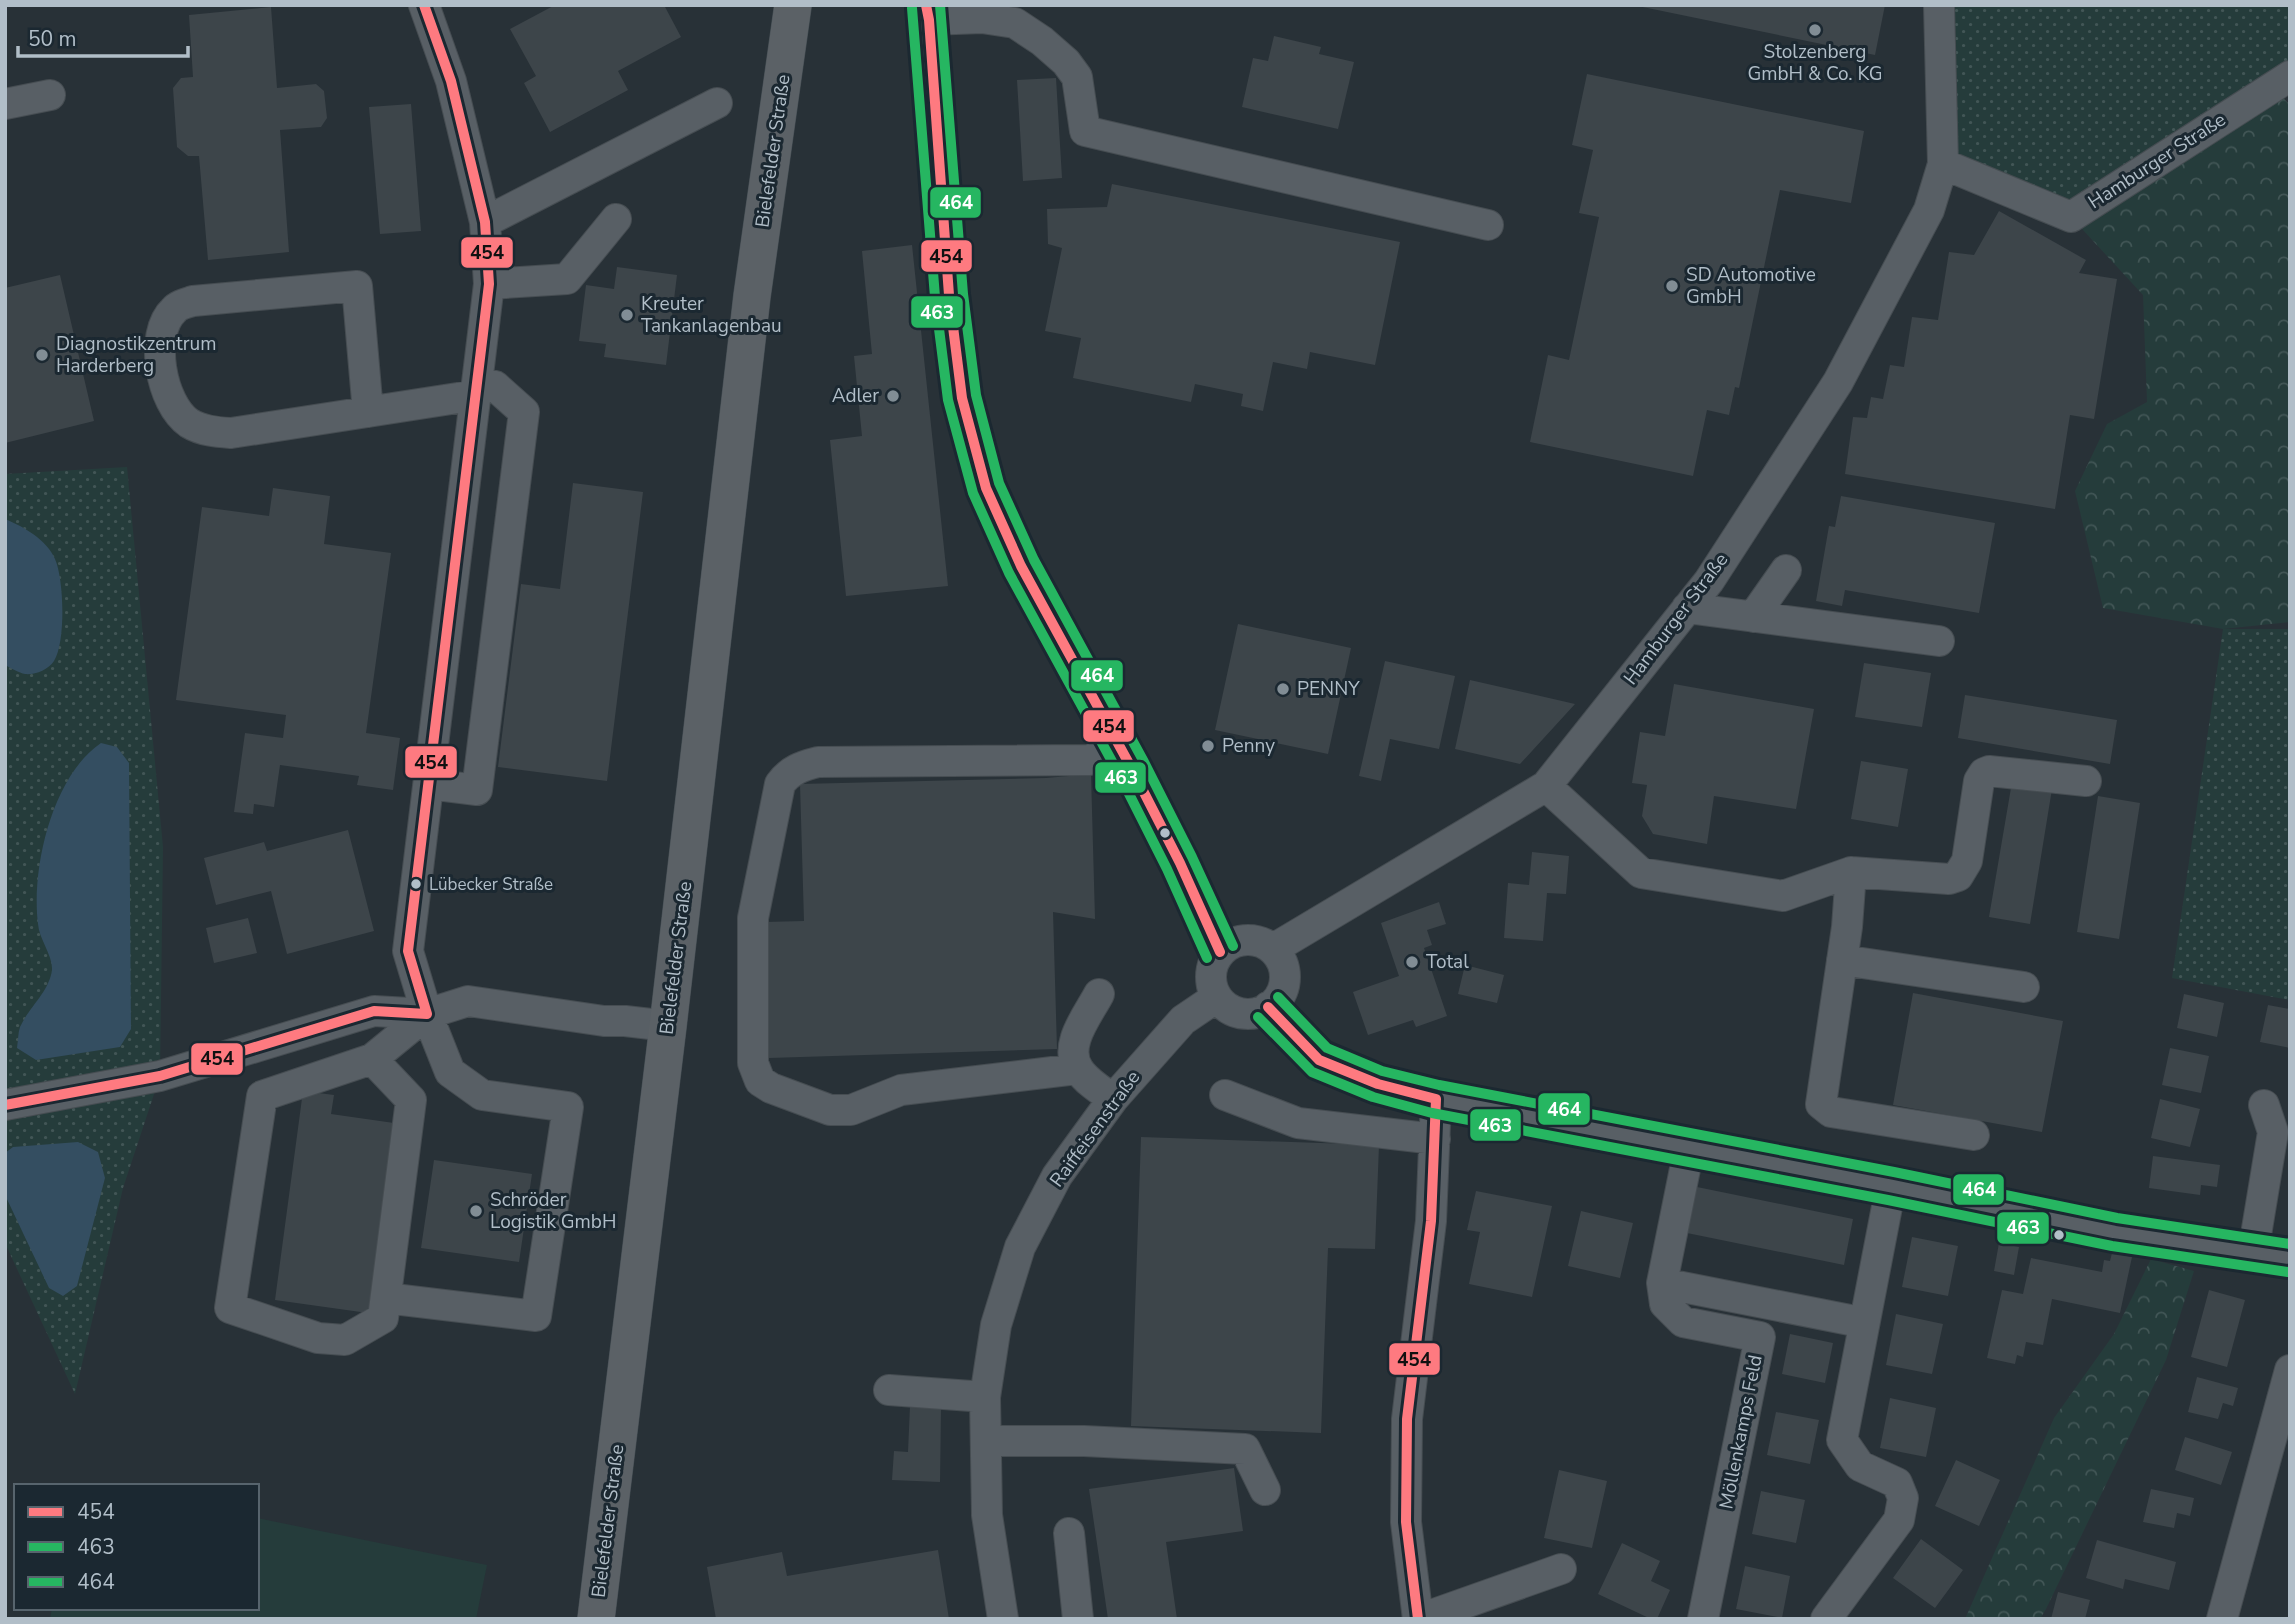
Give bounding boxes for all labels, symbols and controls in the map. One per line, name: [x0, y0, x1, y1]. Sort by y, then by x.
scale bar: [18, 14, 187, 58]
marker: Stolzenberg GmbH & Co. KG: [1807, 22, 1823, 38]
text: 50 m: [28, 25, 77, 53]
place label: Stolzenberg GmbH & Co. KG: [1747, 39, 1883, 87]
street label: Bielefelder Straße: [749, 73, 797, 229]
street label: Hamburger Straße: [2083, 107, 2231, 215]
line badge: 464: [929, 186, 982, 219]
text: 464: [939, 190, 973, 216]
line badge: 454: [460, 236, 514, 269]
line badge: 454: [920, 239, 973, 273]
text: 454: [470, 240, 504, 266]
text: 454: [929, 244, 963, 270]
place label: SD Automotive GmbH: [1686, 262, 1816, 310]
marker: SD Automotive GmbH: [1664, 278, 1680, 294]
place label: Kreuter Tankanlagenbau: [641, 291, 782, 339]
line badge: 463: [910, 295, 964, 329]
text: 463: [920, 300, 954, 326]
marker: Kreuter Tankanlagenbau: [619, 307, 635, 323]
place label: Diagnostikzentrum Harderberg: [56, 331, 216, 379]
marker: Diagnostikzentrum Harderberg: [34, 347, 50, 363]
place label: Adler: [832, 383, 879, 409]
marker: Adler: [885, 388, 901, 404]
street label: Hamburger Straße: [1618, 548, 1734, 690]
line badge: 464: [1070, 659, 1124, 692]
text: 464: [1080, 663, 1114, 689]
place label: PENNY: [1297, 676, 1360, 702]
marker: PENNY: [1275, 681, 1291, 697]
line badge: 454: [1082, 709, 1135, 743]
text: 454: [1092, 714, 1126, 740]
place label: Penny: [1222, 733, 1275, 759]
marker: Penny: [1200, 738, 1216, 754]
line badge: 454: [404, 745, 458, 779]
text: 454: [414, 750, 448, 776]
line badge: 463: [1094, 761, 1147, 794]
text: 463: [1104, 765, 1138, 791]
unlabelled marker: [1158, 826, 1172, 840]
place label: Lübecker Straße: [429, 873, 553, 896]
marker: Lübecker Straße: [409, 877, 423, 891]
street label: Bielefelder Straße: [654, 880, 698, 1036]
place label: Total: [1426, 949, 1469, 975]
marker: Total: [1404, 954, 1420, 970]
line badge: 454: [190, 1042, 244, 1076]
text: 454: [200, 1046, 234, 1072]
street label: Raiffeisenstraße: [1044, 1066, 1146, 1192]
line badge: 464: [1537, 1092, 1591, 1126]
text: 464: [1547, 1097, 1581, 1123]
line badge: 463: [1469, 1108, 1522, 1142]
text: 463: [1478, 1113, 1512, 1139]
line badge: 464: [1952, 1173, 2005, 1206]
text: 464: [1962, 1177, 1996, 1203]
place label: Schröder Logistik GmbH: [490, 1187, 616, 1235]
marker: Schröder Logistik GmbH: [468, 1203, 484, 1219]
line badge: 463: [1996, 1211, 2050, 1245]
text: 463: [2006, 1215, 2040, 1241]
unlabelled marker: [2052, 1228, 2066, 1242]
line badge: 454: [1388, 1342, 1441, 1376]
text: 454: [1397, 1347, 1431, 1373]
street label: Möllenkamps Feld: [1713, 1353, 1769, 1511]
street label: Bielefelder Straße: [586, 1443, 630, 1599]
legend: [14, 1484, 259, 1610]
text: 454: [77, 1498, 115, 1526]
text: 463: [77, 1533, 115, 1561]
text: 464: [77, 1568, 115, 1596]

